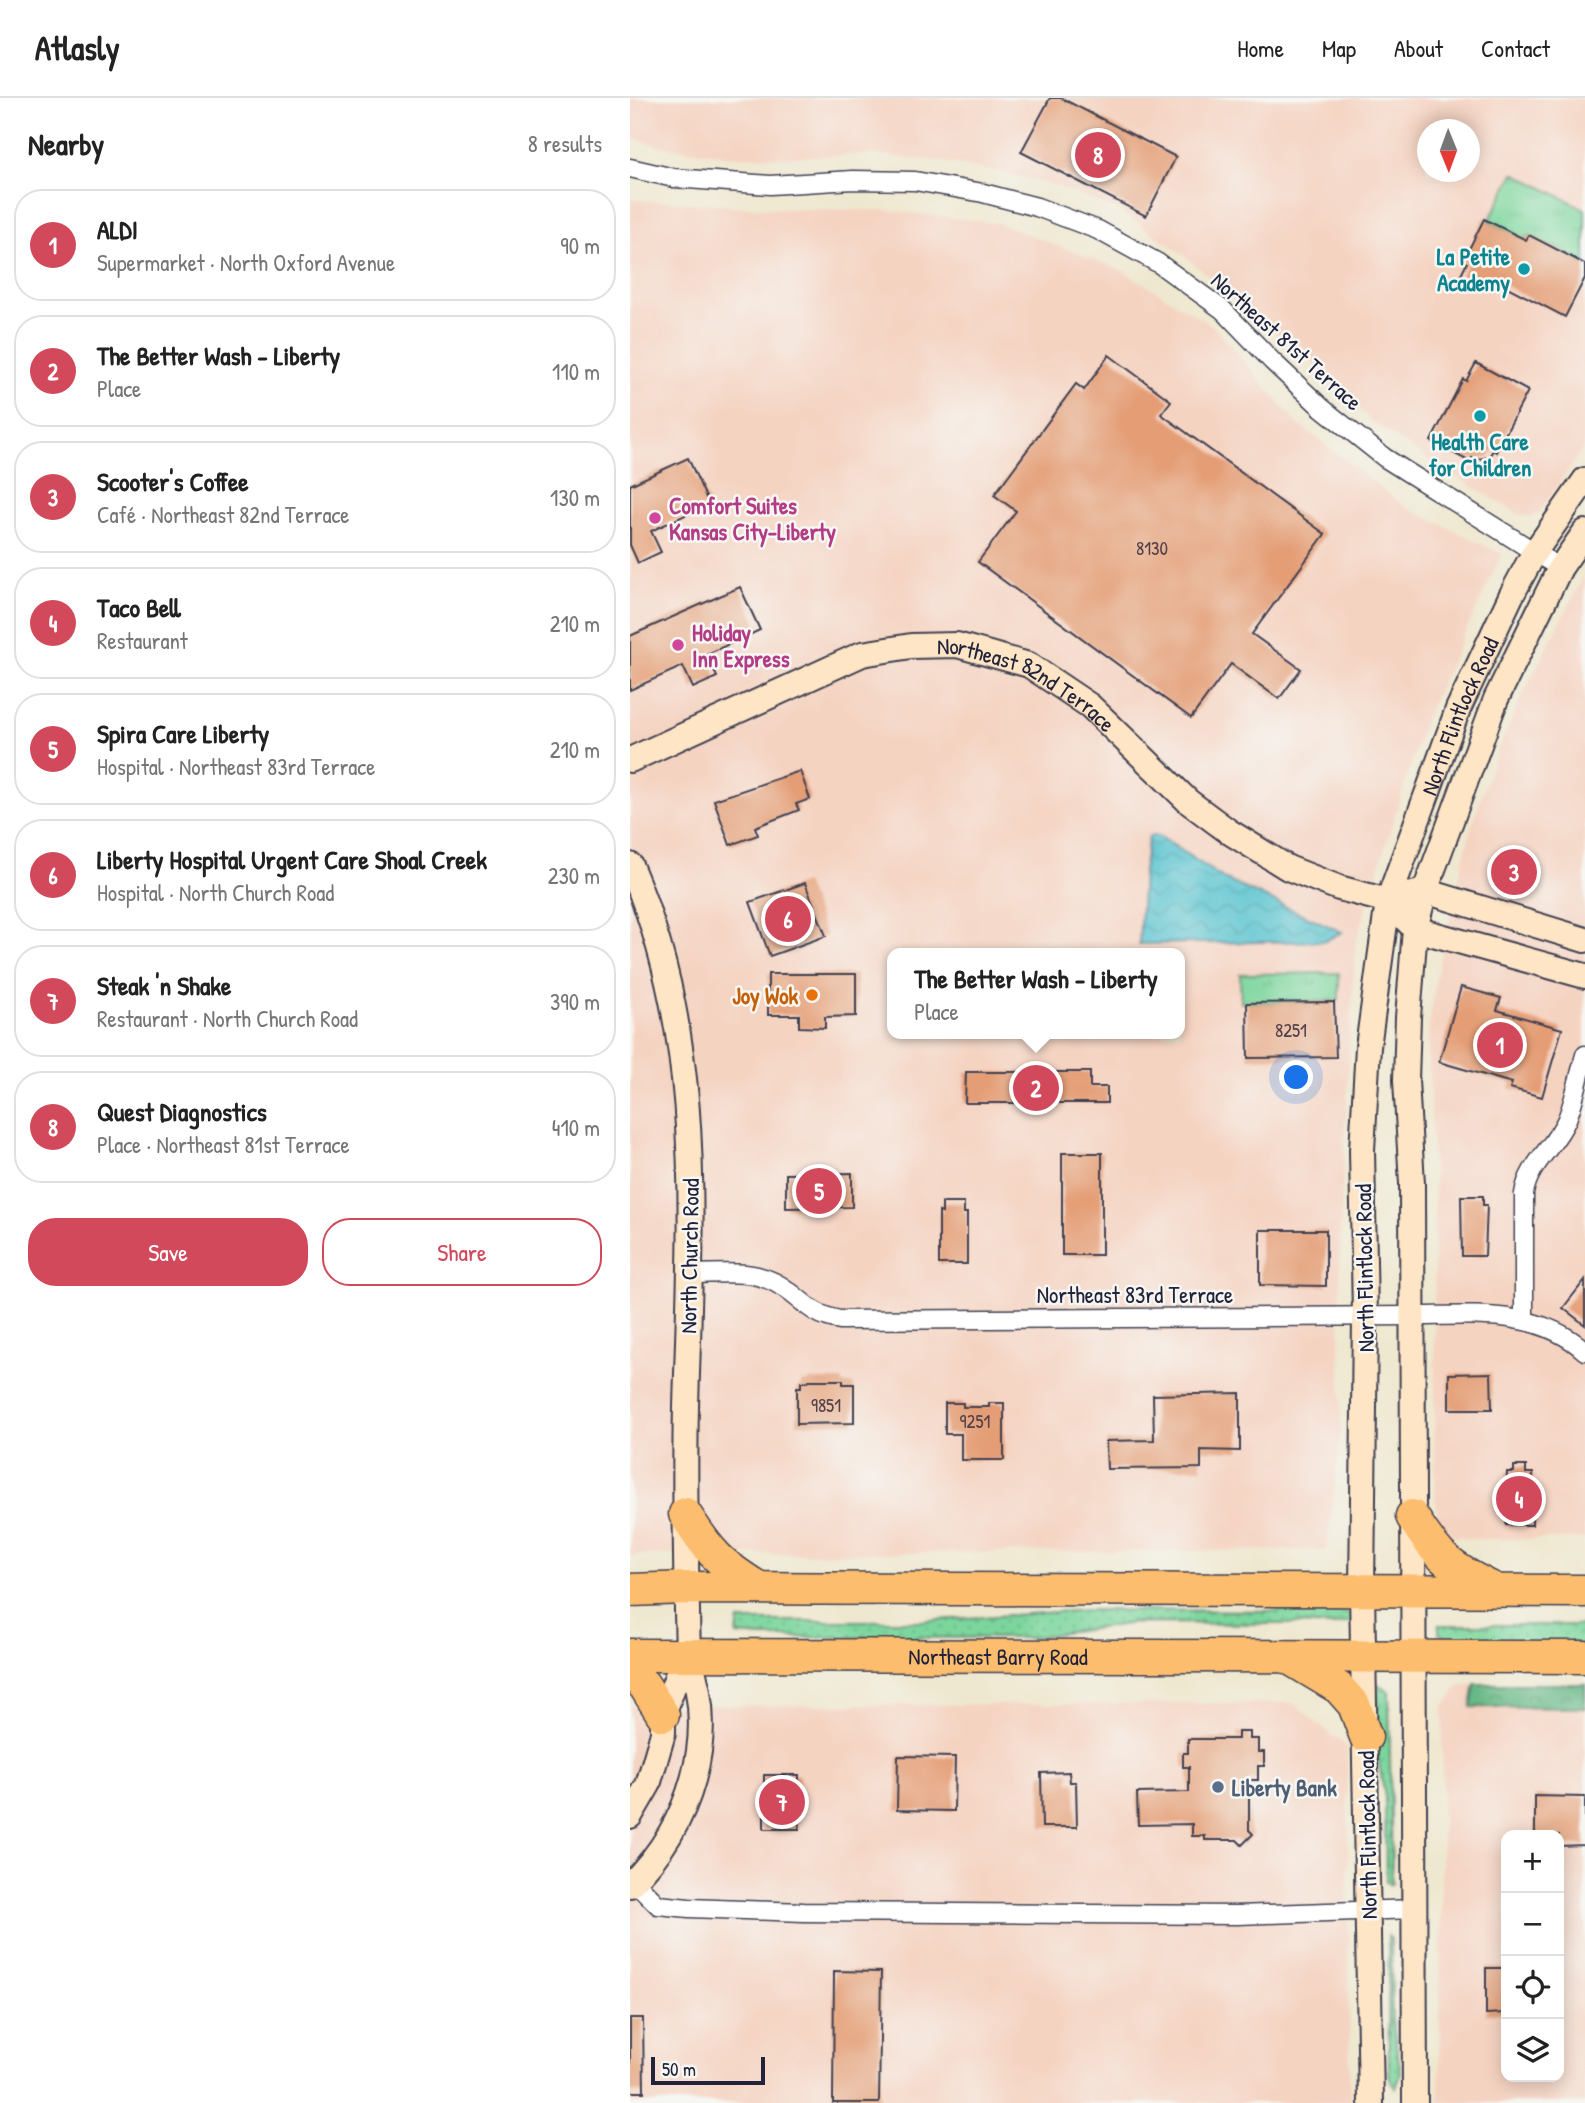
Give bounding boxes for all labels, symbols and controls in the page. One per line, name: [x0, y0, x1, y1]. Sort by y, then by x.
text: Atlasly: [35, 26, 120, 70]
text: Home: [1237, 32, 1284, 64]
text: Map: [1322, 32, 1356, 64]
text: About: [1394, 32, 1443, 64]
text: Contact: [1481, 32, 1550, 64]
north arrow: [1417, 119, 1480, 182]
text: Nearby: [28, 124, 104, 164]
text: 8 results: [528, 128, 602, 159]
pin: 8: [1075, 129, 1121, 181]
text: ALDI: [97, 212, 138, 247]
text: 1: [49, 230, 57, 261]
text: 90 m: [560, 230, 600, 261]
place label: La Petite Academy: [1437, 241, 1511, 299]
text: Supermarket · North Oxford Avenue: [97, 247, 395, 278]
marker: La Petite Academy: [1516, 261, 1532, 277]
street label: Northeast 81st Terrace: [1205, 265, 1369, 417]
text: The Better Wash - Liberty: [97, 338, 340, 373]
text: 2: [48, 356, 58, 387]
text: 110 m: [552, 356, 600, 387]
text: Place: [97, 373, 141, 404]
marker: Health Care for Children: [1472, 408, 1488, 424]
place label: Health Care for Children: [1429, 426, 1531, 483]
text: Scooter's Coffee: [97, 464, 249, 499]
text: 3: [48, 482, 58, 513]
text: 130 m: [550, 482, 600, 513]
place label: Comfort Suites Kansas City-Liberty: [669, 490, 836, 548]
text: Café · Northeast 82nd Terrace: [97, 499, 349, 530]
marker: Comfort Suites Kansas City-Liberty: [647, 510, 663, 526]
house number: 8130: [1136, 535, 1168, 561]
text: Taco Bell: [97, 590, 181, 625]
text: 4: [49, 608, 57, 639]
text: 210 m: [550, 608, 600, 639]
place label: Holiday Inn Express: [692, 617, 790, 675]
text: Restaurant: [97, 625, 188, 656]
street label: Northeast 82nd Terrace: [937, 629, 1123, 738]
street label: North Flintlock Road: [1413, 632, 1505, 799]
marker: Holiday Inn Express: [670, 637, 686, 653]
text: Spira Care Liberty: [97, 716, 269, 751]
text: 5: [48, 734, 58, 765]
text: 210 m: [550, 734, 600, 765]
text: Hospital · Northeast 83rd Terrace: [97, 751, 375, 782]
text: Liberty Hospital Urgent Care Shoal Creek: [97, 842, 487, 877]
pin: 3: [1491, 846, 1537, 898]
text: 6: [48, 860, 58, 891]
text: 230 m: [548, 860, 600, 891]
text: Hospital · North Church Road: [97, 877, 334, 908]
pin: 6: [765, 893, 811, 945]
popup: [887, 948, 1185, 1039]
text: The Better Wash - Liberty: [914, 961, 1158, 996]
text: Steak 'n Shake: [97, 968, 231, 1003]
place label: Joy Wok: [732, 980, 798, 1012]
text: 7: [47, 986, 59, 1017]
text: 390 m: [550, 986, 600, 1017]
marker: Joy Wok: [804, 987, 820, 1003]
text: Place: [914, 996, 959, 1027]
text: Restaurant · North Church Road: [97, 1003, 358, 1034]
house number: 8251: [1275, 1017, 1307, 1043]
pin: 1: [1477, 1019, 1523, 1071]
your location: [1279, 1060, 1313, 1094]
pin: 2: [1013, 1062, 1059, 1114]
text: Quest Diagnostics: [97, 1094, 267, 1129]
text: 8: [48, 1112, 58, 1143]
text: 410 m: [552, 1112, 600, 1143]
text: Place · Northeast 81st Terrace: [97, 1129, 350, 1160]
pin: 5: [796, 1165, 842, 1217]
street label: North Church Road: [672, 1178, 706, 1334]
street label: North Flintlock Road: [1347, 1184, 1381, 1352]
button: Save: [28, 1218, 308, 1286]
button: Share: [322, 1218, 602, 1286]
street label: Northeast 83rd Terrace: [1037, 1279, 1233, 1310]
house number: 9851: [811, 1392, 841, 1418]
house number: 9251: [960, 1408, 990, 1434]
pin: 4: [1496, 1473, 1542, 1525]
street label: Northeast Barry Road: [908, 1640, 1088, 1671]
street label: North Flintlock Road: [1350, 1751, 1384, 1919]
place label: Liberty Bank: [1232, 1772, 1337, 1804]
pin: 7: [759, 1776, 805, 1828]
marker: Liberty Bank: [1210, 1779, 1226, 1795]
map controls: [1501, 1830, 1564, 2082]
button: +: [1501, 1830, 1564, 1893]
button: −: [1501, 1893, 1564, 1956]
button: locate: [1501, 1956, 1564, 2019]
button: layers: [1501, 2019, 1564, 2082]
scale bar: [651, 2054, 765, 2086]
text: 50 m: [662, 2056, 696, 2082]

